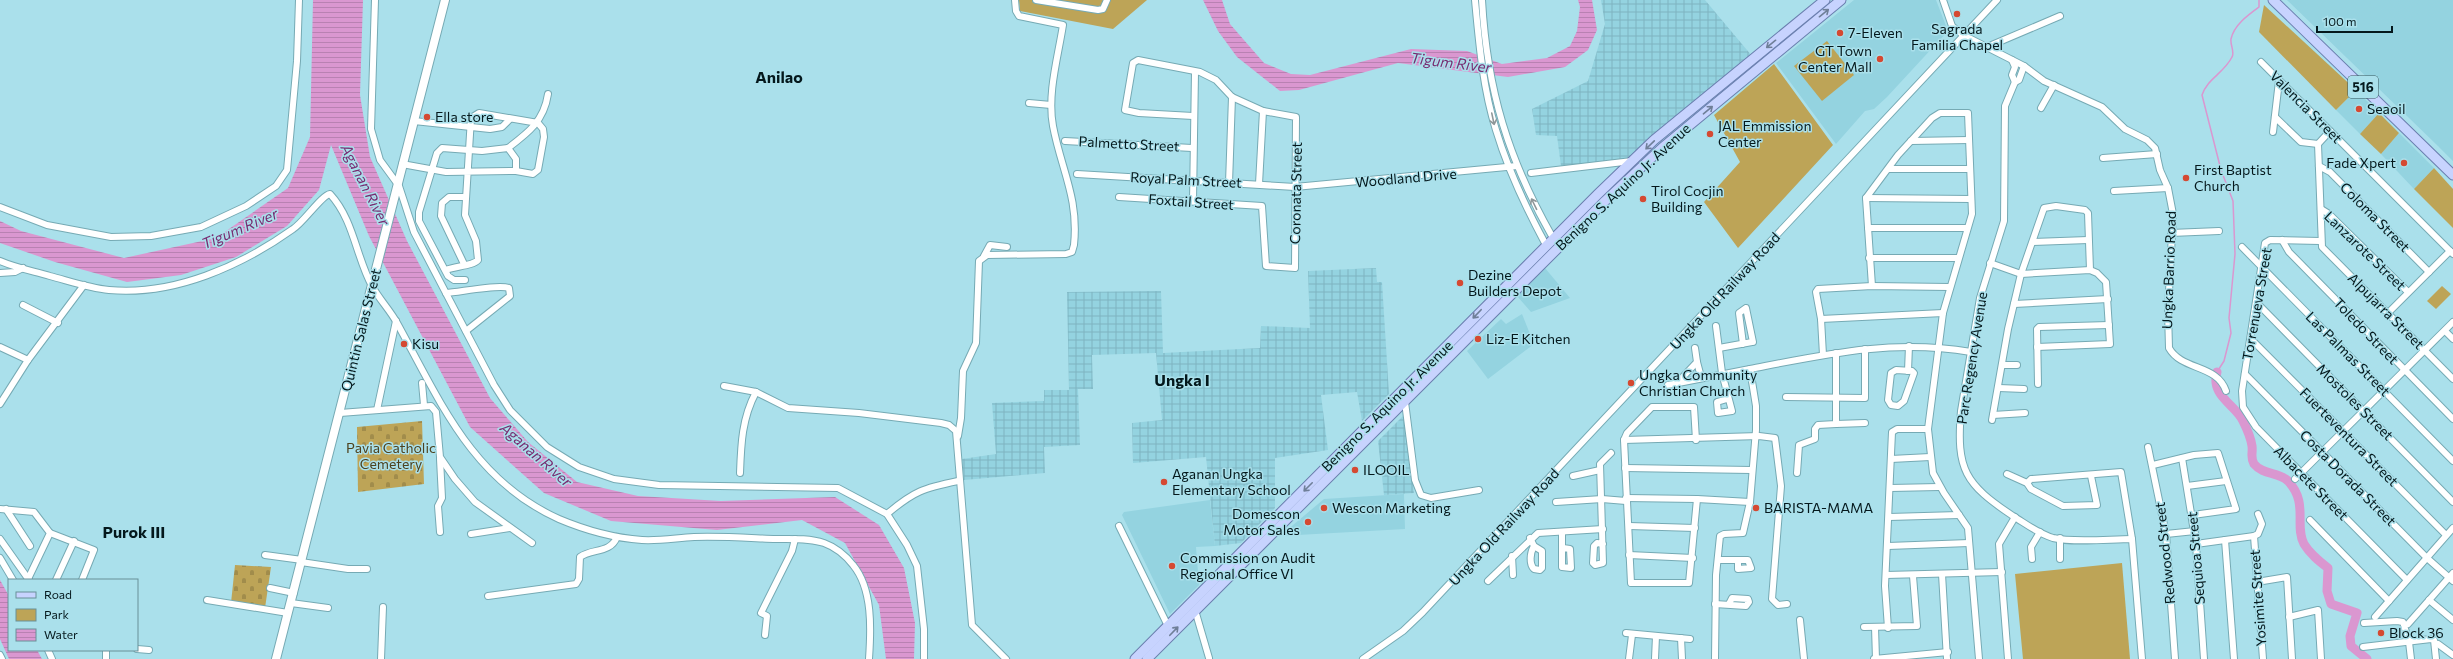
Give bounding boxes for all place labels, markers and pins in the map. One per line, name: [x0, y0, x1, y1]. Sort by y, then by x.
marker: Sagrada Familia Chapel: [1952, 9, 1962, 19]
place label: Sagrada Familia Chapel: [1911, 20, 2003, 53]
place label: 7-Eleven: [1848, 24, 1903, 41]
marker: 7-Eleven: [1835, 28, 1845, 38]
place label: GT Town Center Mall: [1798, 42, 1872, 75]
marker: GT Town Center Mall: [1875, 54, 1885, 64]
place label: Seaoil: [2367, 100, 2405, 117]
marker: Seaoil: [2354, 104, 2364, 114]
place label: Ella store: [435, 108, 494, 125]
marker: Ella store: [422, 112, 432, 122]
place label: JAL Emmission Center: [1718, 117, 1811, 150]
marker: JAL Emmission Center: [1705, 129, 1715, 139]
place label: Fade Xpert: [2326, 154, 2396, 171]
marker: Fade Xpert: [2399, 158, 2409, 168]
place label: First Baptist Church: [2194, 161, 2272, 194]
marker: First Baptist Church: [2181, 173, 2191, 183]
place label: Tirol Cocjin Building: [1651, 182, 1724, 215]
marker: Tirol Cocjin Building: [1638, 194, 1648, 204]
place label: Dezine Builders Depot: [1468, 266, 1562, 299]
marker: Dezine Builders Depot: [1455, 278, 1465, 288]
place label: Liz-E Kitchen: [1486, 330, 1570, 347]
marker: Liz-E Kitchen: [1473, 334, 1483, 344]
place label: Kisu: [412, 335, 439, 352]
marker: Kisu: [399, 339, 409, 349]
place label: Ungka Community Christian Church: [1639, 366, 1757, 399]
marker: Ungka Community Christian Church: [1626, 378, 1636, 388]
place label: ILOOIL: [1363, 461, 1409, 478]
place label: Aganan Ungka Elementary School: [1172, 465, 1291, 498]
marker: ILOOIL: [1350, 465, 1360, 475]
marker: Aganan Ungka Elementary School: [1159, 477, 1169, 487]
place label: Wescon Marketing: [1332, 499, 1451, 516]
place label: BARISTA-MAMA: [1764, 499, 1873, 516]
marker: Wescon Marketing: [1319, 503, 1329, 513]
marker: BARISTA-MAMA: [1751, 503, 1761, 513]
place label: Domescon Motor Sales: [1223, 505, 1300, 538]
marker: Domescon Motor Sales: [1303, 517, 1313, 527]
place label: Commission on Audit Regional Office VI: [1180, 549, 1315, 582]
marker: Commission on Audit Regional Office VI: [1167, 561, 1177, 571]
place label: Block 36: [2389, 624, 2444, 641]
marker: Block 36: [2376, 628, 2386, 638]

